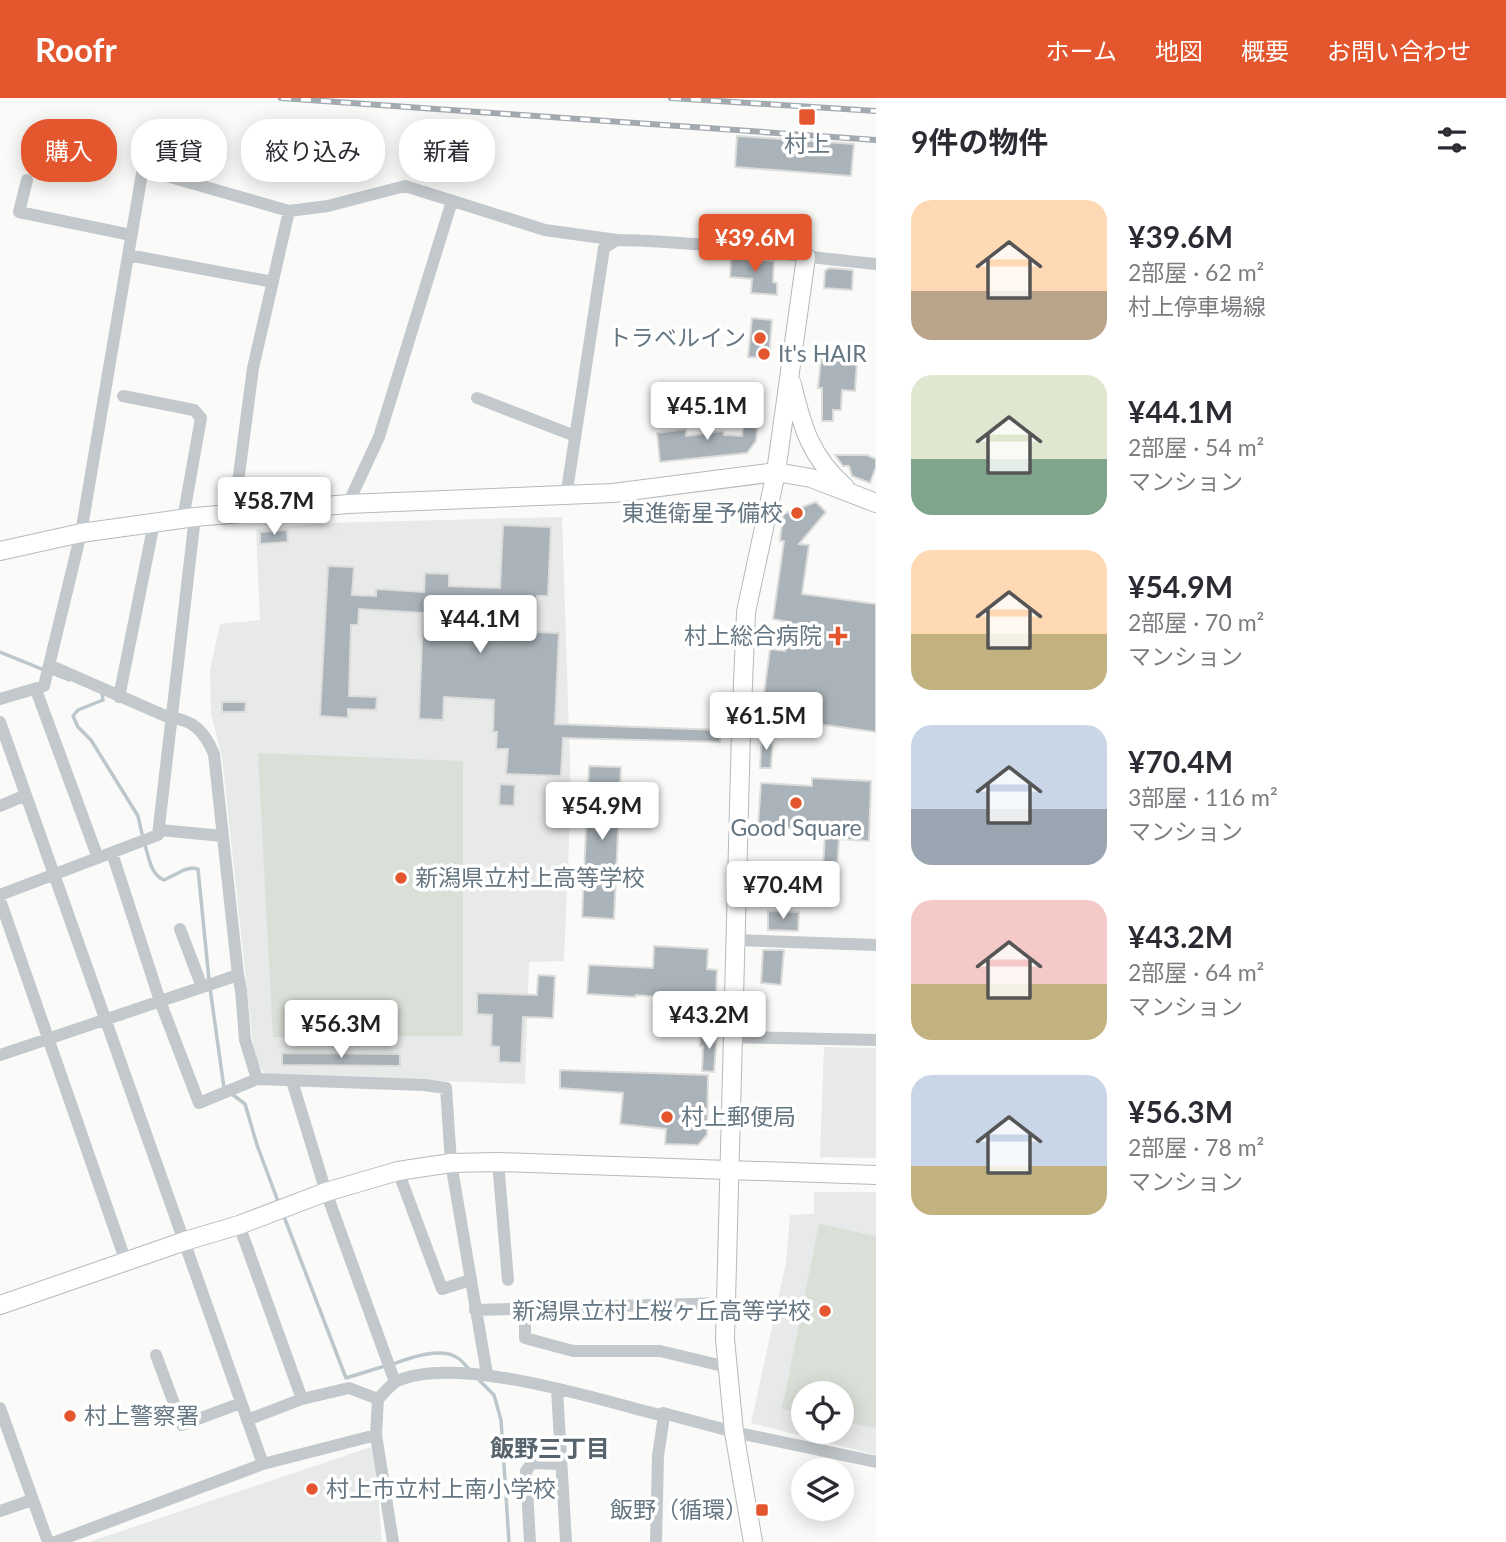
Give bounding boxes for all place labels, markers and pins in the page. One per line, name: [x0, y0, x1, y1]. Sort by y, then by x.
marker: 村上: [797, 107, 817, 127]
place label: 村上: [784, 129, 830, 157]
pin: ¥39.6M: [698, 214, 812, 274]
place label: トラベルイン: [608, 323, 746, 351]
marker: トラベルイン: [752, 330, 768, 346]
place label: It's HAIR: [778, 339, 867, 367]
marker: It's HAIR: [756, 346, 772, 362]
pin: ¥45.1M: [650, 382, 764, 442]
pin: ¥58.7M: [217, 478, 331, 537]
place label: 東進衛星予備校: [622, 498, 783, 526]
marker: 東進衛星予備校: [789, 505, 805, 521]
pin: ¥44.1M: [423, 596, 537, 655]
place label: 村上総合病院: [684, 621, 822, 649]
marker: 村上総合病院: [828, 626, 848, 646]
pin: ¥61.5M: [709, 692, 823, 752]
pin: ¥54.9M: [545, 782, 659, 842]
marker: Good Square: [788, 795, 804, 811]
place label: Good Square: [730, 813, 862, 841]
pin: ¥70.4M: [726, 862, 840, 921]
place label: 新潟県立村上高等学校: [415, 863, 645, 891]
marker: 新潟県立村上高等学校: [393, 870, 409, 886]
pin: ¥43.2M: [652, 992, 766, 1051]
pin: ¥56.3M: [284, 1000, 398, 1060]
place label: 村上郵便局: [681, 1102, 796, 1130]
marker: 村上郵便局: [659, 1109, 675, 1125]
place label: 新潟県立村上桜ヶ丘高等学校: [512, 1296, 811, 1324]
marker: 新潟県立村上桜ヶ丘高等学校: [817, 1303, 833, 1319]
place label: 村上警察署: [84, 1401, 199, 1429]
marker: 村上警察署: [62, 1408, 78, 1424]
place label: 村上市立村上南小学校: [326, 1474, 556, 1502]
marker: 村上市立村上南小学校: [304, 1481, 320, 1497]
place label: 飯野（循環）: [610, 1495, 748, 1523]
marker: 飯野（循環）: [754, 1502, 770, 1518]

